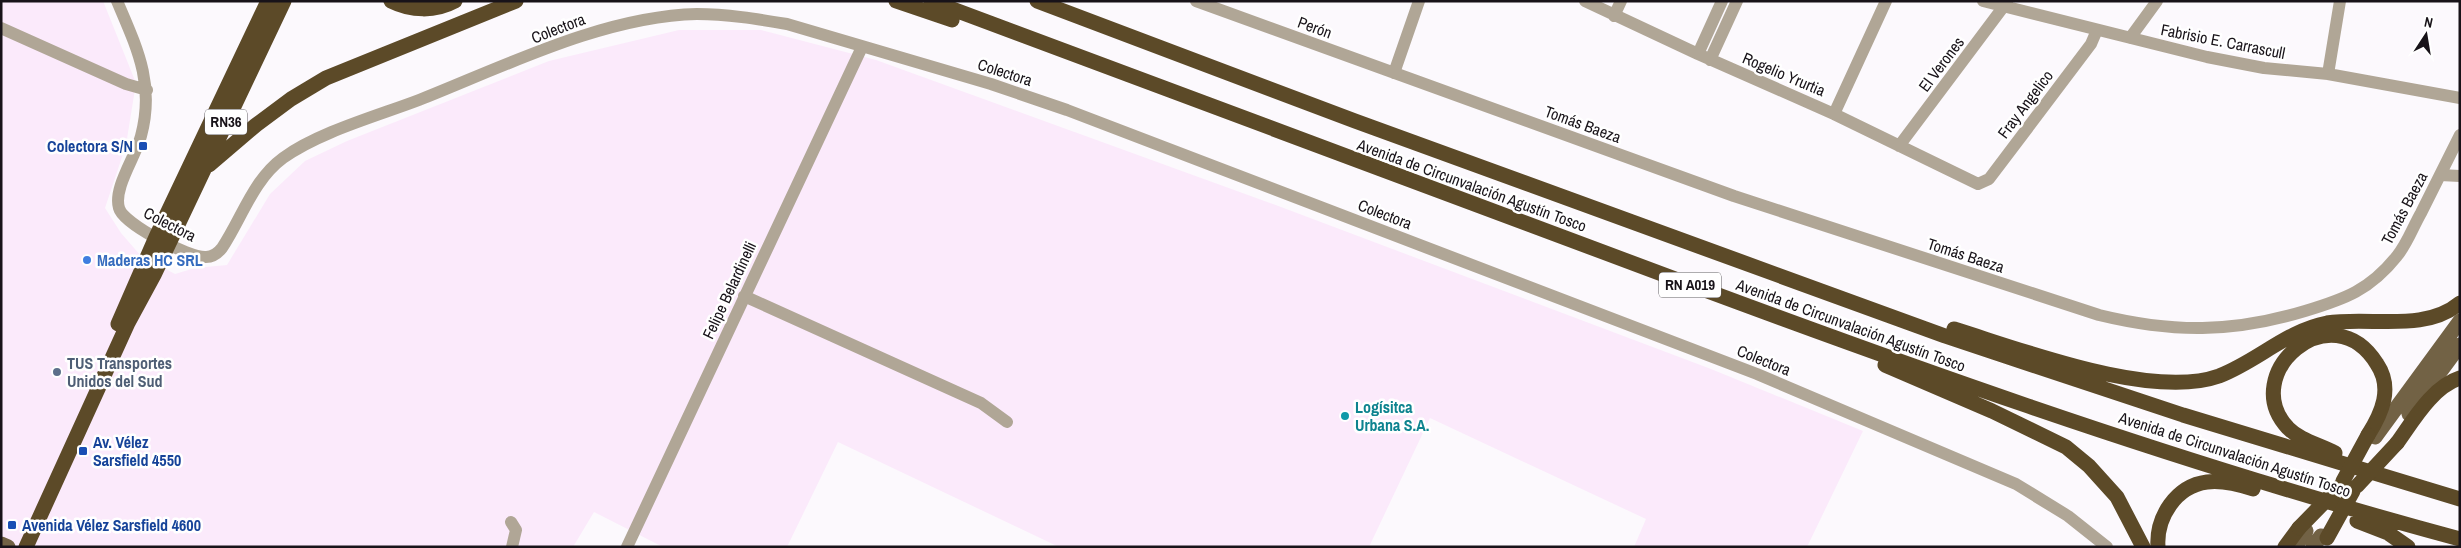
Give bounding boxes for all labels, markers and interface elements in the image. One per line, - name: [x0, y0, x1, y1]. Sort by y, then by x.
- street label: Colectora: [528, 7, 589, 48]
- north arrow: [2401, 10, 2451, 60]
- street label: Perón: [1295, 11, 1335, 43]
- text: N: [2423, 13, 2435, 32]
- street label: Fabrisio E. Carrascull: [2159, 18, 2287, 64]
- street label: El Verones: [1913, 32, 1969, 96]
- street label: Rogelio Yrurtia: [1739, 47, 1829, 102]
- street label: Colectora: [975, 53, 1036, 91]
- street label: Fray Angelico: [1992, 65, 2058, 143]
- street label: Tomás Baeza: [1542, 100, 1625, 148]
- road number: RN36: [205, 110, 247, 134]
- street label: Avenida de Circunvalación Agustín Tosco: [1353, 133, 1590, 237]
- place label: Colectora S/N: [47, 135, 133, 157]
- marker: Colectora S/N: [137, 140, 149, 152]
- street label: Tomás Baeza: [2376, 167, 2433, 248]
- street label: Colectora: [1355, 194, 1416, 235]
- street label: Colectora: [140, 201, 201, 247]
- street label: Tomás Baeza: [1925, 232, 2008, 278]
- street label: Felipe Belardinelli: [697, 238, 761, 342]
- place label: Maderas HC SRL: [97, 249, 203, 271]
- marker: Maderas HC SRL: [81, 254, 93, 266]
- road number: RN A019: [1659, 272, 1721, 298]
- street label: Avenida de Circunvalación Agustín Tosco: [1732, 273, 1969, 377]
- street label: Colectora: [1734, 339, 1795, 381]
- place label: TUS Transportes Unidos del Sud: [67, 352, 172, 392]
- marker: TUS Transportes Unidos del Sud: [51, 366, 63, 378]
- place label: Logísitca Urbana S.A.: [1355, 396, 1429, 436]
- street label: Avenida de Circunvalación Agustín Tosco: [2115, 406, 2354, 502]
- marker: Logísitca Urbana S.A.: [1339, 410, 1351, 422]
- place label: Av. Vélez Sarsfield 4550: [93, 431, 181, 471]
- marker: Av. Vélez Sarsfield 4550: [77, 445, 89, 457]
- place label: Avenida Vélez Sarsfield 4600: [22, 514, 201, 536]
- marker: Avenida Vélez Sarsfield 4600: [6, 519, 18, 531]

